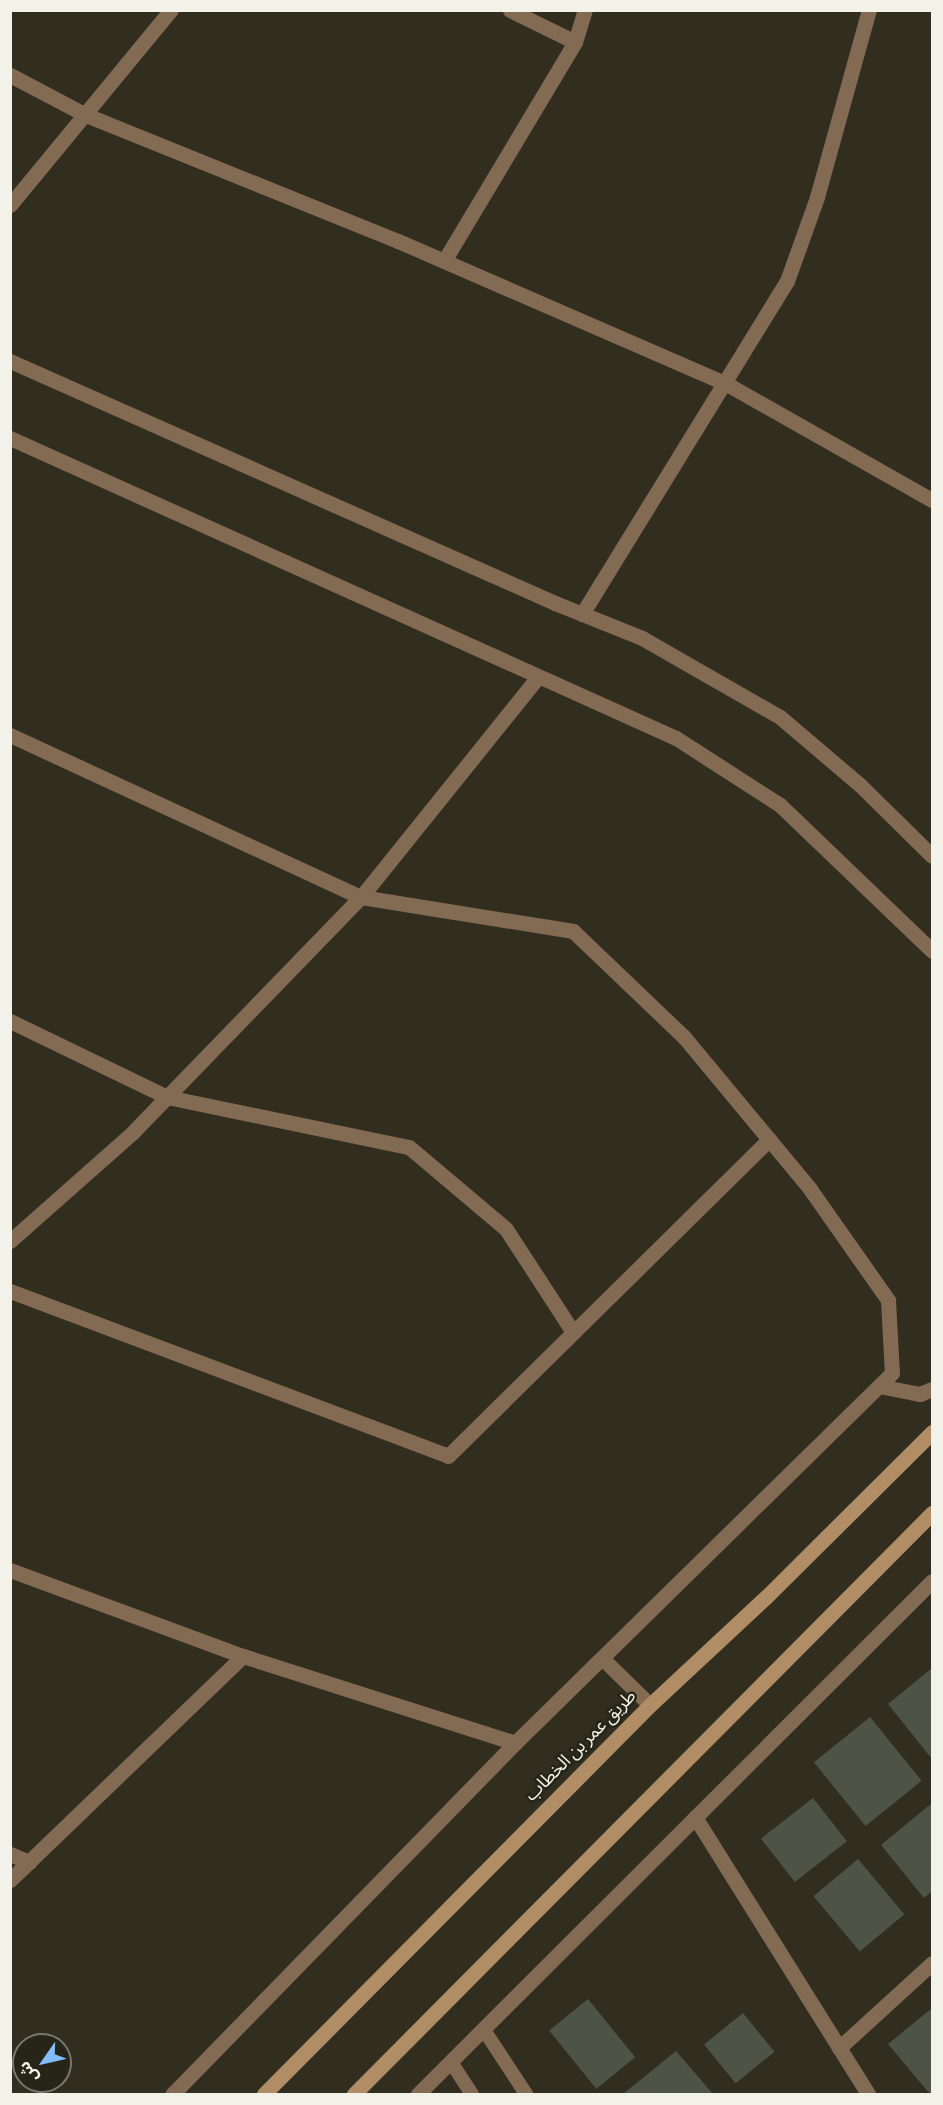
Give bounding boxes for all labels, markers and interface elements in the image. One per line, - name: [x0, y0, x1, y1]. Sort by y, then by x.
- street label: طريق عمر بن الخطاب: [521, 1686, 641, 1806]
- north arrow: [12, 2033, 72, 2093]
- text: ش: [16, 2058, 42, 2086]

